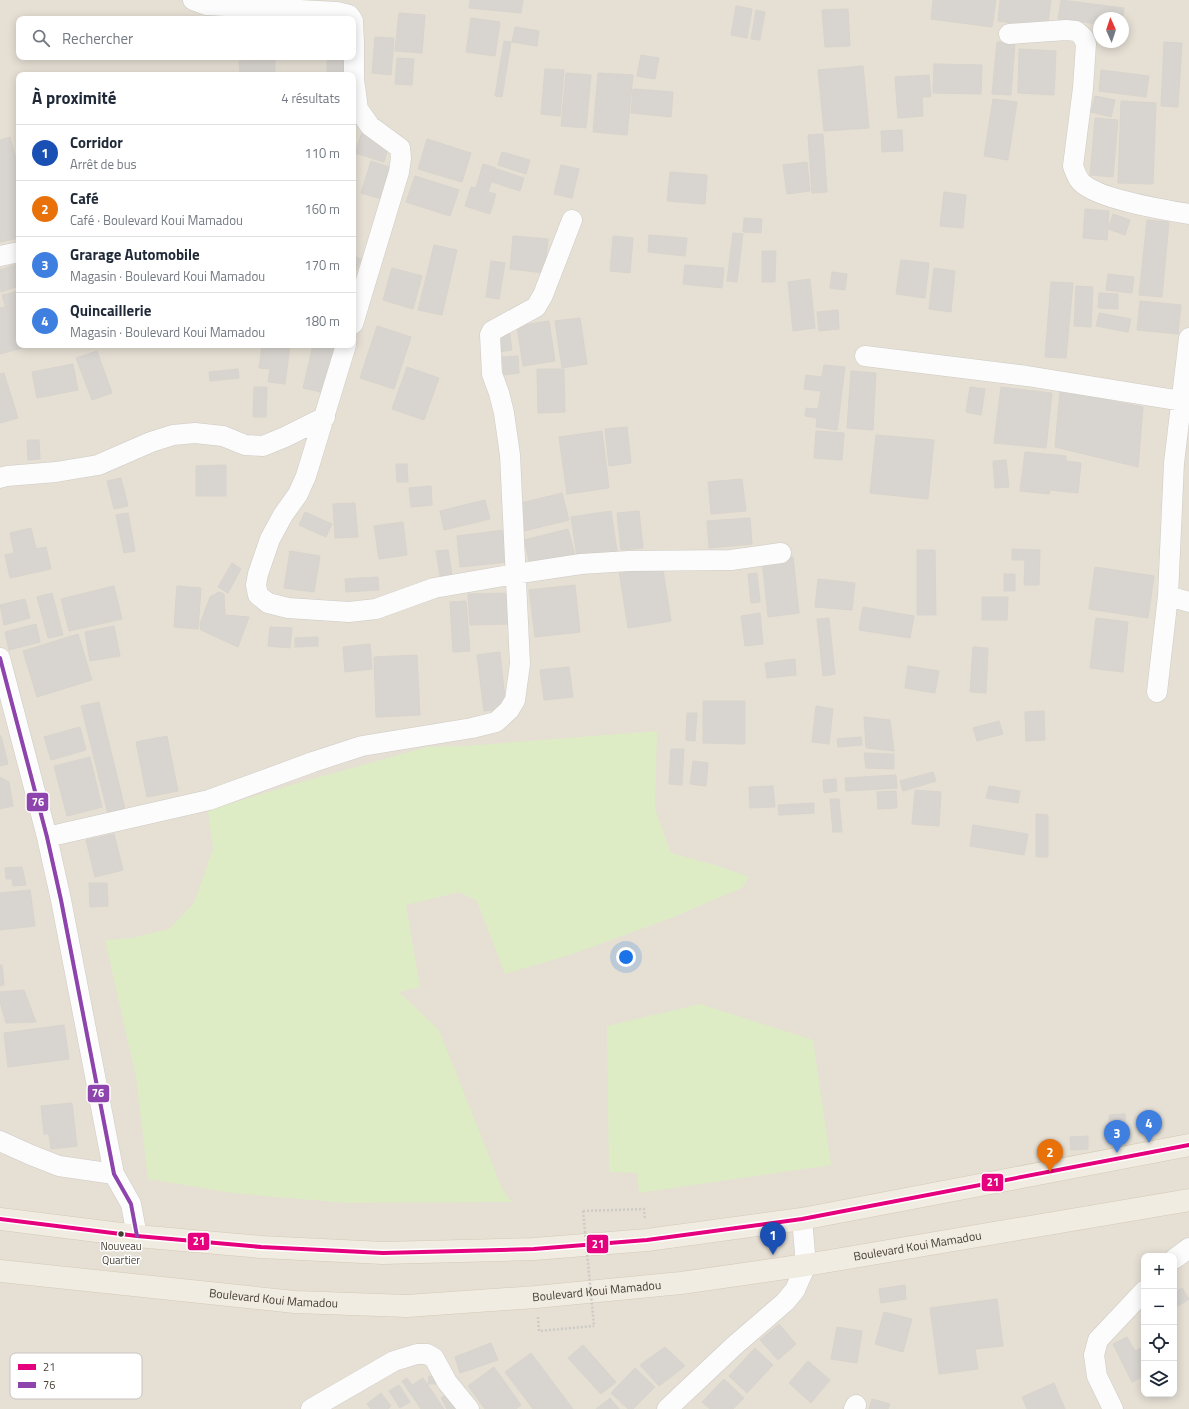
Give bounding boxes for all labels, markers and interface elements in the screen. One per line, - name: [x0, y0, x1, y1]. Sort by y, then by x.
- north arrow: [1093, 12, 1129, 48]
- search box: [16, 16, 356, 60]
- icon: search: [30, 27, 52, 49]
- text: Rechercher: [62, 27, 133, 50]
- text: À proximité: [32, 85, 116, 111]
- text: 4 résultats: [281, 88, 340, 108]
- text: Corridor: [70, 131, 123, 154]
- text: 1: [41, 143, 49, 163]
- text: 110 m: [304, 143, 340, 163]
- text: Arrêt de bus: [70, 154, 137, 174]
- text: Café: [70, 187, 99, 210]
- text: 2: [41, 199, 49, 219]
- text: 160 m: [304, 199, 340, 219]
- text: Café · Boulevard Koui Mamadou: [70, 210, 243, 230]
- text: Grarage Automobile: [70, 243, 200, 266]
- text: 3: [41, 255, 49, 275]
- text: 170 m: [304, 255, 340, 275]
- text: Magasin · Boulevard Koui Mamadou: [70, 266, 265, 286]
- text: Quincaillerie: [70, 299, 151, 322]
- text: 4: [41, 311, 49, 331]
- text: 180 m: [304, 311, 340, 331]
- text: Magasin · Boulevard Koui Mamadou: [70, 322, 265, 342]
- line badge: 76: [26, 792, 49, 812]
- text: 76: [32, 794, 44, 810]
- your location: [616, 947, 636, 967]
- line badge: 76: [87, 1084, 110, 1103]
- text: 76: [92, 1085, 104, 1101]
- pin: 4: [1136, 1110, 1162, 1143]
- pin: 3: [1104, 1120, 1130, 1153]
- pin: 2: [1037, 1139, 1063, 1172]
- line badge: 21: [981, 1173, 1004, 1192]
- text: 21: [987, 1174, 999, 1190]
- pin: 1: [760, 1222, 786, 1255]
- street label: Boulevard Koui Mamadou: [852, 1225, 983, 1266]
- marker: Nouveau Quartier: [116, 1229, 126, 1239]
- line badge: 21: [187, 1232, 210, 1251]
- text: 21: [193, 1233, 205, 1249]
- line badge: 21: [586, 1234, 609, 1254]
- text: 21: [592, 1236, 604, 1252]
- place label: Nouveau Quartier: [100, 1238, 142, 1268]
- map controls: [1141, 1253, 1177, 1397]
- button: +: [1141, 1253, 1177, 1289]
- street label: Boulevard Koui Mamadou: [532, 1275, 662, 1306]
- street label: Boulevard Koui Mamadou: [208, 1283, 338, 1313]
- button: −: [1141, 1289, 1177, 1325]
- button: locate: [1141, 1325, 1177, 1361]
- legend: [10, 1353, 142, 1399]
- text: 21: [43, 1359, 55, 1375]
- button: layers: [1141, 1361, 1177, 1397]
- text: 76: [43, 1377, 55, 1393]

